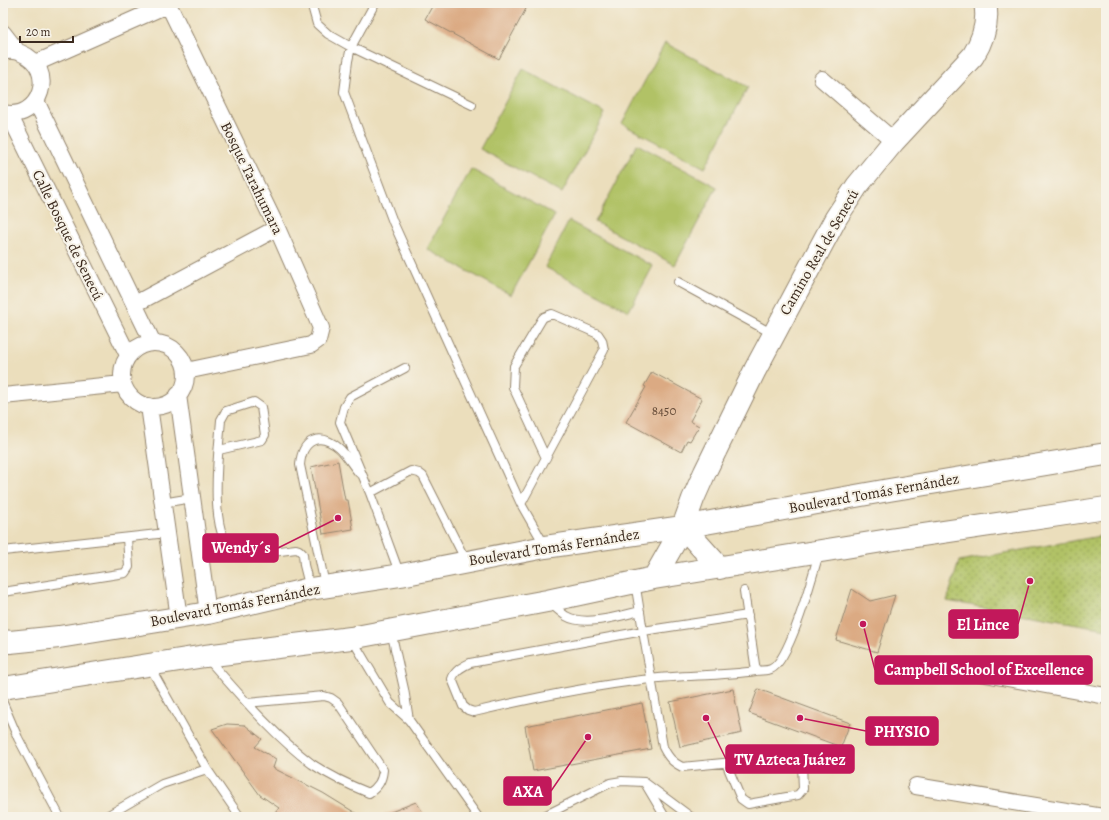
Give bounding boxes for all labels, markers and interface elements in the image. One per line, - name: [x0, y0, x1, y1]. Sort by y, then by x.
- scale bar: [20, 18, 73, 44]
- text: 20 m: [26, 24, 50, 40]
- street label: Bosque Tarahumara: [216, 118, 288, 238]
- street label: Calle Bosque de Senecú: [28, 166, 109, 304]
- street label: Camino Real de Senecú: [775, 185, 864, 319]
- house number: 8450: [652, 402, 676, 419]
- street label: Boulevard Tomás Fernández: [787, 468, 961, 518]
- street label: Boulevard Tomás Fernández: [467, 524, 641, 570]
- callout: Wendy´s: [203, 534, 278, 562]
- text: Wendy´s: [210, 537, 271, 559]
- street label: Boulevard Tomás Fernández: [148, 579, 322, 631]
- callout: El Lince: [949, 610, 1018, 638]
- text: El Lince: [957, 614, 1009, 636]
- callout: Campbell School of Excellence: [875, 656, 1092, 684]
- text: Campbell School of Excellence: [884, 659, 1084, 681]
- callout: PHYSIO: [866, 717, 938, 745]
- text: PHYSIO: [874, 721, 930, 743]
- callout: TV Azteca Juárez: [726, 745, 854, 773]
- text: TV Azteca Juárez: [734, 749, 846, 771]
- callout: AXA: [504, 777, 551, 805]
- text: AXA: [512, 781, 544, 803]

